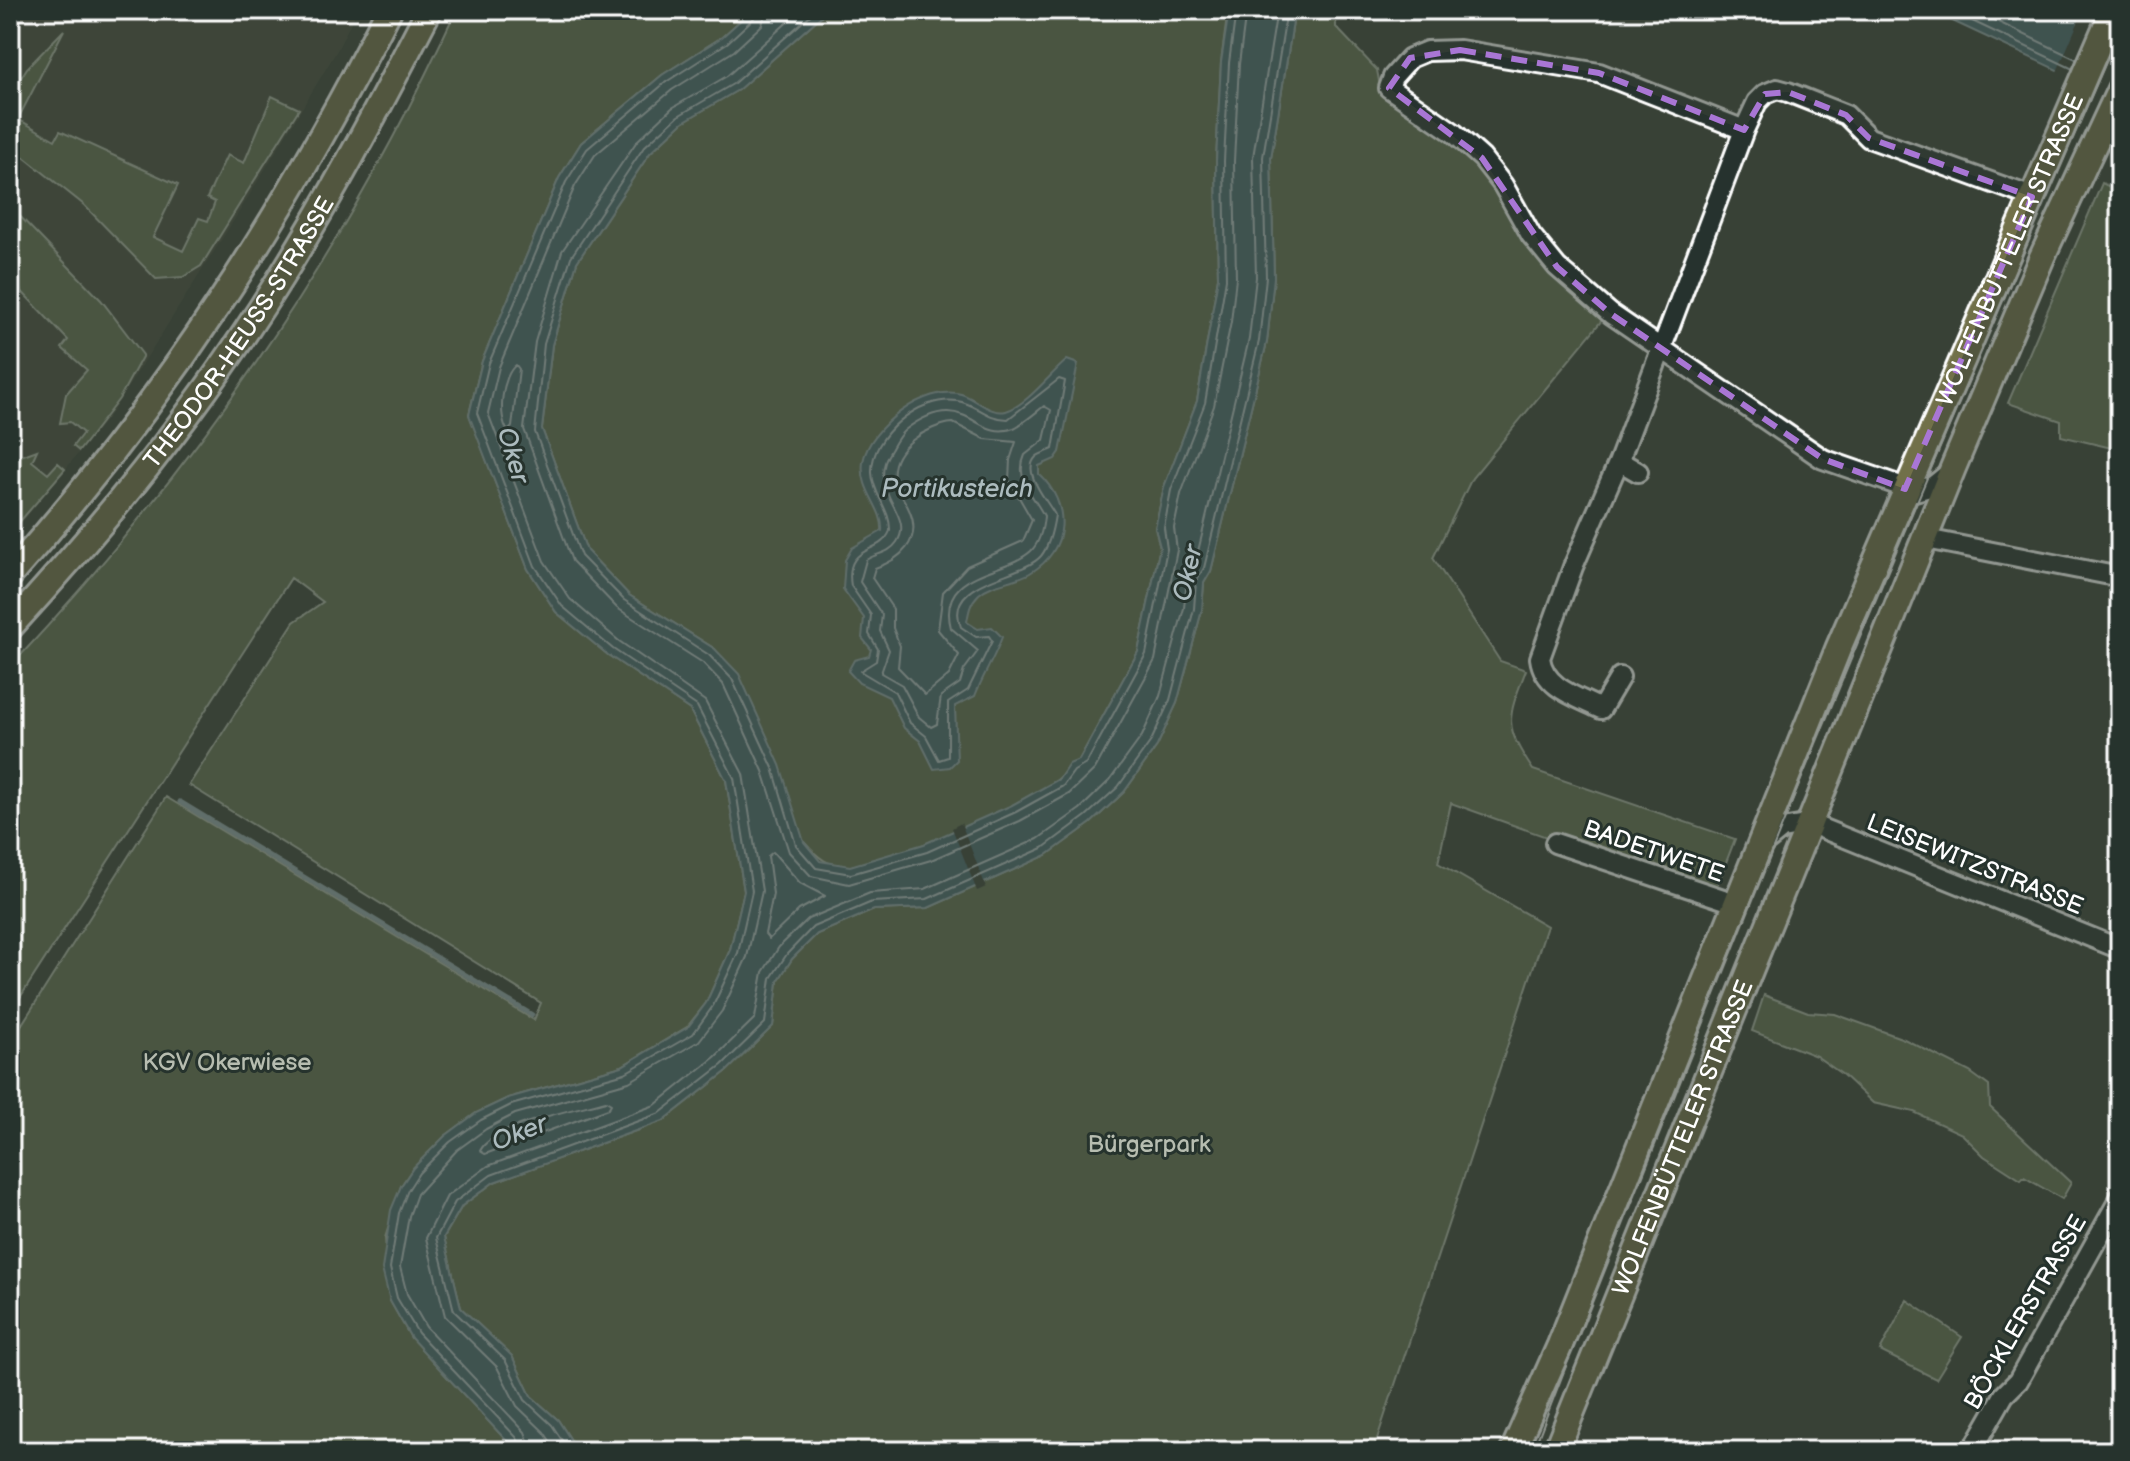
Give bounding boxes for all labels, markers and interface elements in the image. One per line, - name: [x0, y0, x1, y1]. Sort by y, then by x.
- street label: WOLFENBÜTTELER STRASSE: [1930, 89, 2090, 411]
- street label: THEODOR-HEUSS-STRASSE: [138, 192, 341, 474]
- water label: Oker: [490, 424, 536, 489]
- water label: Portikusteich: [881, 474, 1033, 505]
- water label: Oker: [1167, 541, 1210, 605]
- street label: LEISEWITZSTRASSE: [1862, 808, 2087, 921]
- street label: BADETWETE: [1580, 814, 1728, 889]
- street label: WOLFENBÜTTELER STRASSE: [1606, 976, 1760, 1300]
- park label: KGV Okerwiese: [142, 1048, 312, 1077]
- water label: Oker: [487, 1108, 553, 1158]
- park label: Bürgerpark: [1088, 1130, 1211, 1159]
- street label: BÖCKLERSTRASSE: [1958, 1210, 2093, 1415]

